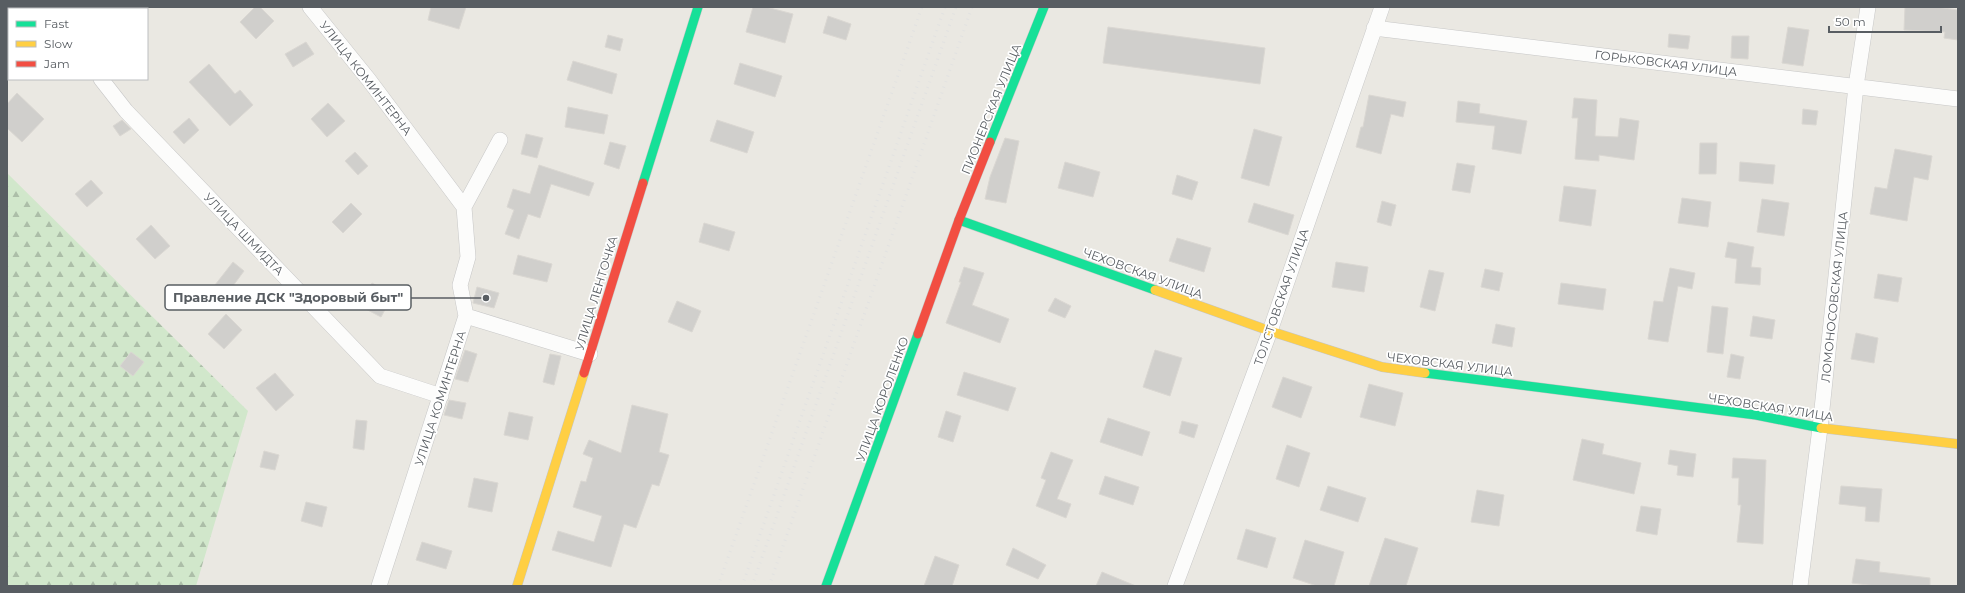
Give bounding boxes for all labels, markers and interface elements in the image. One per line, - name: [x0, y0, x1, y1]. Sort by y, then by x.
- legend: [8, 8, 148, 80]
- scale bar: [1829, 8, 1941, 34]
- text: 50 m: [1835, 14, 1866, 29]
- text: Fast: [44, 16, 69, 31]
- street label: УЛИЦА КОМИНТЕРНА: [317, 18, 415, 138]
- text: Slow: [44, 36, 73, 51]
- street label: ПИОНЕРСКАЯ УЛИЦА: [958, 41, 1024, 176]
- street label: ГОРЬКОВСКАЯ УЛИЦА: [1594, 47, 1738, 79]
- text: Jam: [43, 56, 70, 71]
- street label: УЛИЦА ШМИДТА: [201, 190, 287, 278]
- street label: ЛОМОНОСОВСКАЯ УЛИЦА: [1818, 211, 1850, 383]
- street label: ТОЛСТОВСКАЯ УЛИЦА: [1250, 226, 1312, 368]
- street label: УЛИЦА ЛЕНТОЧКА: [571, 234, 621, 352]
- street label: ЧЕХОВСКАЯ УЛИЦА: [1081, 244, 1205, 302]
- callout: Правление ДСК "Здоровый быт": [165, 285, 411, 310]
- text: Правление ДСК "Здоровый быт": [173, 289, 403, 305]
- street label: УЛИЦА КОМИНТЕРНА: [411, 329, 469, 467]
- street label: УЛИЦА КОРОЛЕНКО: [852, 335, 912, 463]
- street label: ЧЕХОВСКАЯ УЛИЦА: [1386, 349, 1514, 379]
- street label: ЧЕХОВСКАЯ УЛИЦА: [1707, 390, 1835, 424]

